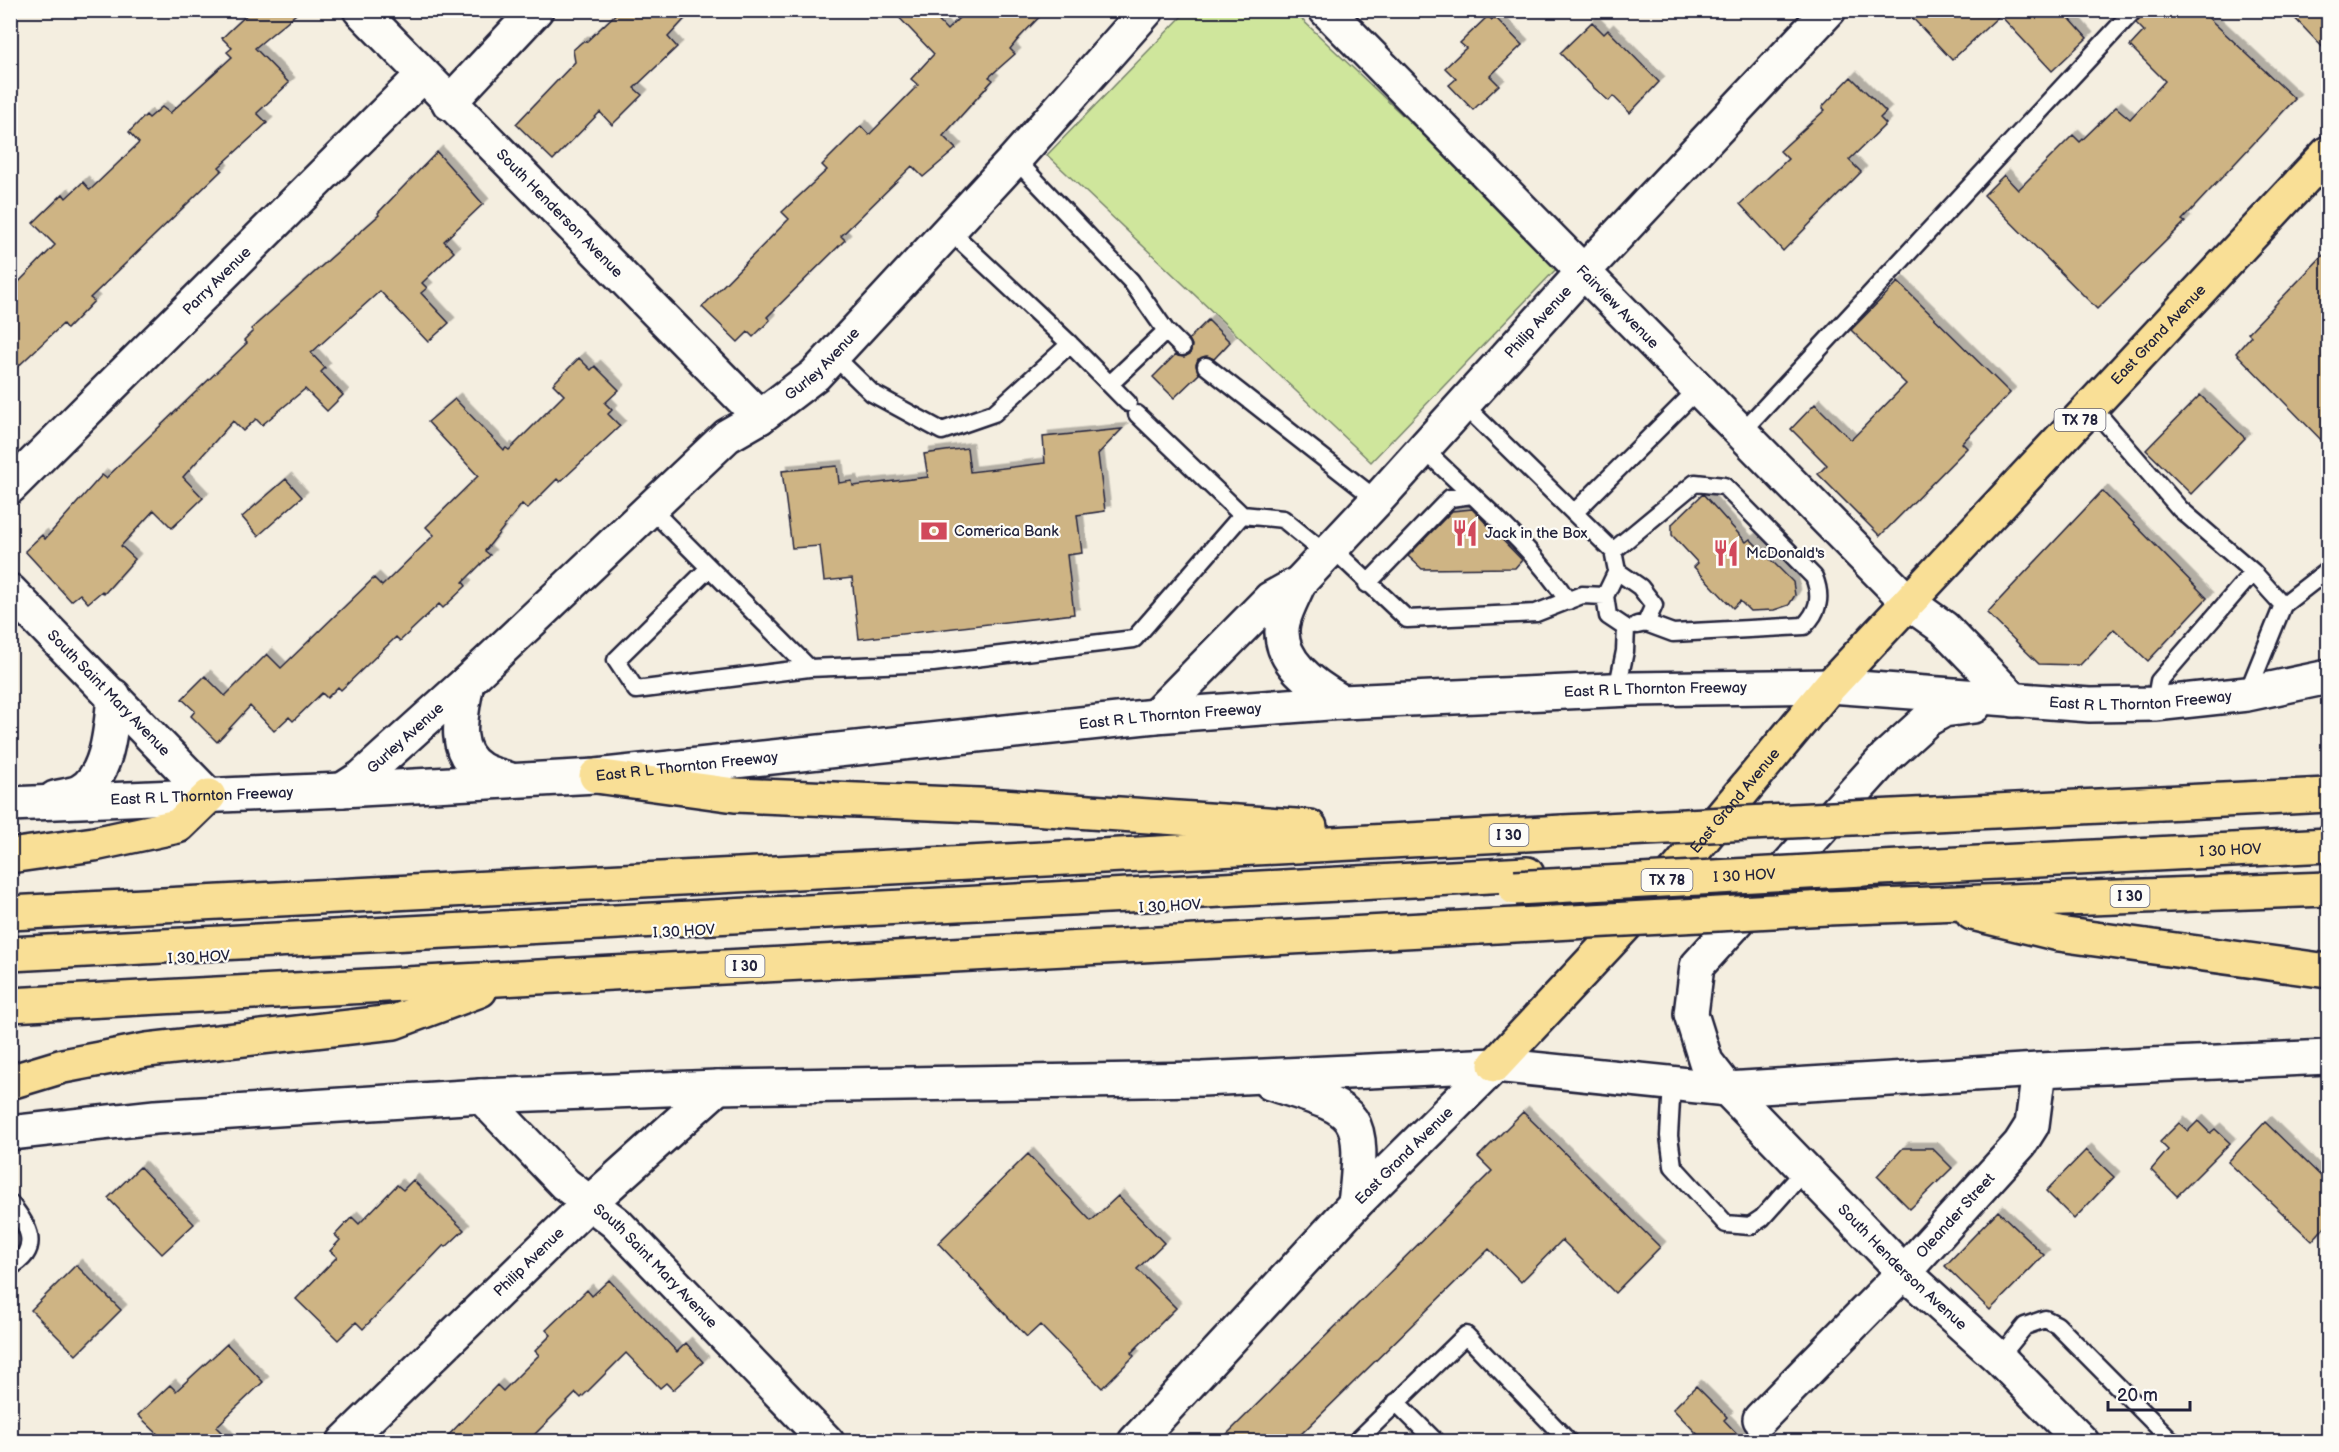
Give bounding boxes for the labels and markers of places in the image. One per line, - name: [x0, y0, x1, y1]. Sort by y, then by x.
- bank icon: Comerica Bank: [919, 516, 949, 546]
- restaurant icon: Jack in the Box: [1450, 518, 1480, 548]
- place label: Comerica Bank: [954, 522, 1059, 541]
- place label: Jack in the Box: [1485, 524, 1588, 543]
- restaurant icon: McDonald's: [1711, 538, 1741, 568]
- place label: McDonald's: [1746, 544, 1825, 563]

